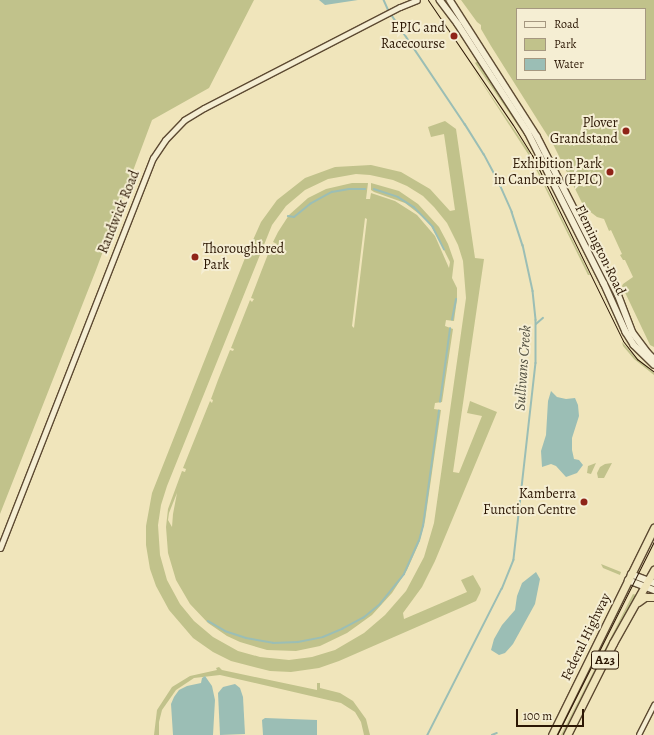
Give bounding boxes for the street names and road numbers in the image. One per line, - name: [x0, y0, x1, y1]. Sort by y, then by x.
- street label: Randwick Road: [95, 168, 143, 256]
- street label: Flemington Road: [571, 202, 629, 298]
- street label: Federal Highway: [558, 591, 614, 683]
- road number: A23: [591, 649, 619, 671]

